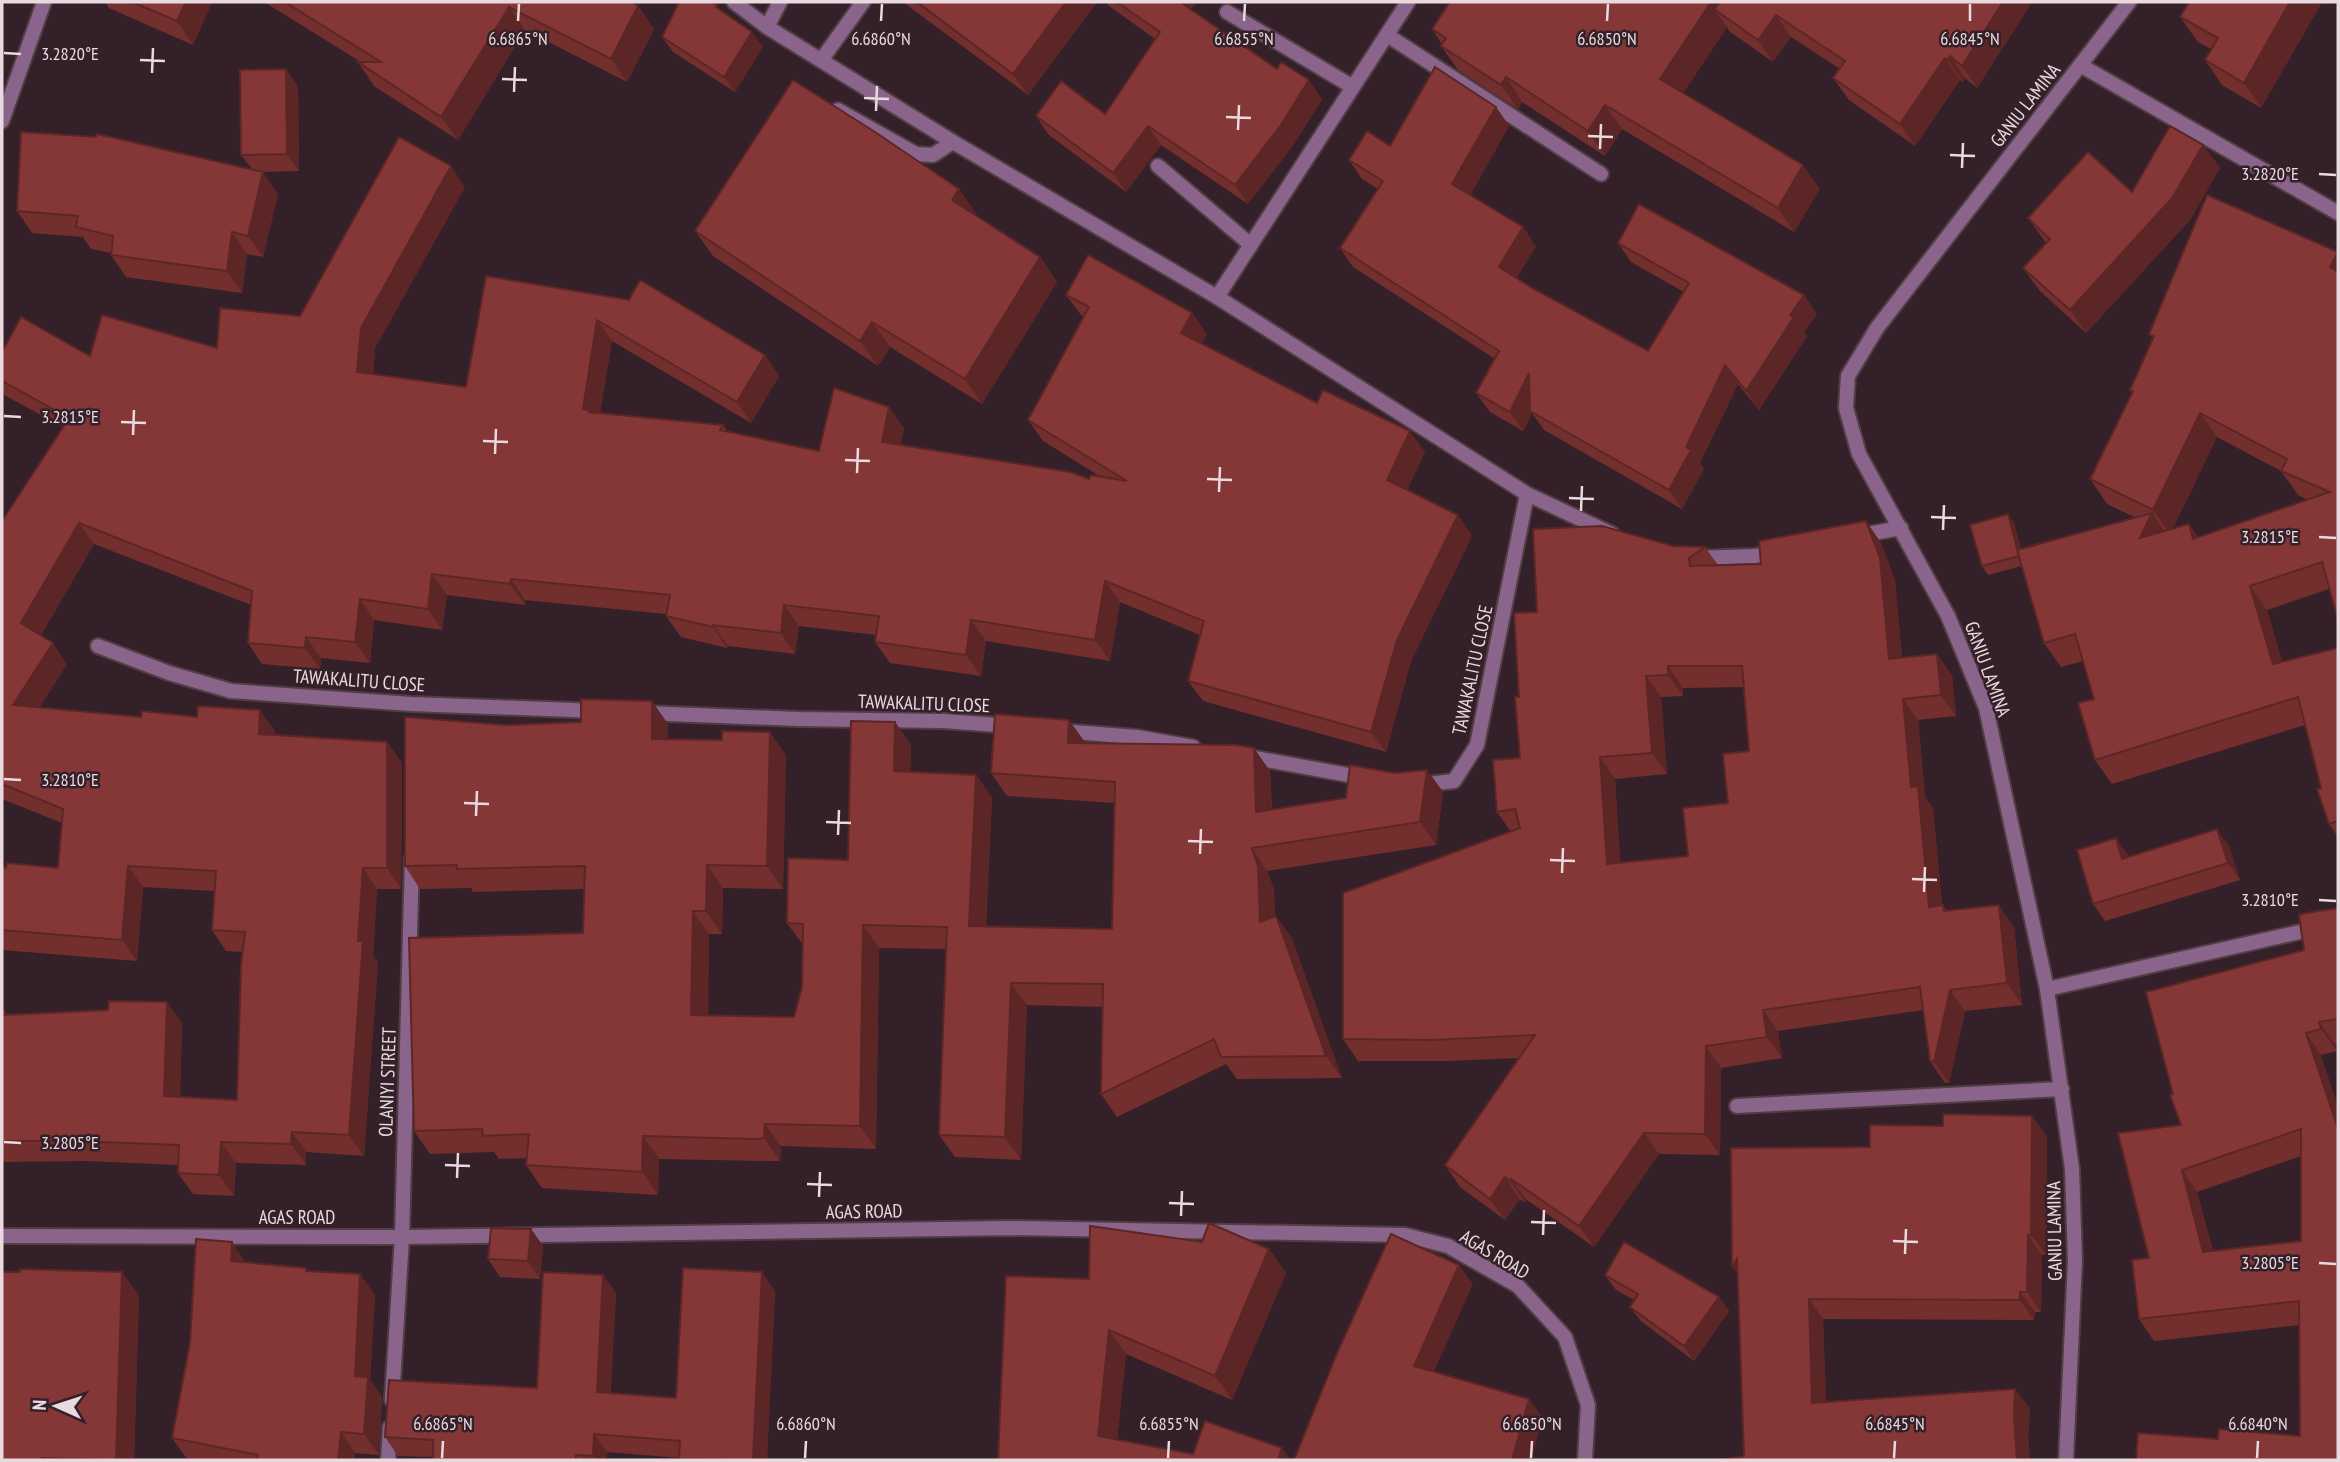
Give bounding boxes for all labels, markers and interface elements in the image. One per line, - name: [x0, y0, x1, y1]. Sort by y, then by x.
- text: 6.6865°N: [488, 27, 548, 50]
- text: 6.6860°N: [851, 27, 911, 50]
- text: 6.6855°N: [1214, 27, 1274, 50]
- text: 6.6850°N: [1577, 27, 1637, 50]
- text: 6.6845°N: [1940, 27, 2000, 50]
- text: 3.2820°E: [41, 42, 99, 65]
- street label: GANIU LAMINA: [1985, 58, 2065, 152]
- text: 3.2820°E: [2241, 162, 2299, 185]
- text: 3.2815°E: [41, 405, 99, 428]
- text: 3.2815°E: [2241, 525, 2299, 548]
- street label: TAWAKALITU CLOSE: [1447, 603, 1497, 737]
- street label: GANIU LAMINA: [1960, 618, 2016, 720]
- street label: TAWAKALITU CLOSE: [292, 663, 426, 697]
- street label: TAWAKALITU CLOSE: [858, 689, 990, 717]
- text: 3.2810°E: [41, 768, 99, 791]
- text: 3.2810°E: [2241, 888, 2299, 911]
- street label: OLANIYI STREET: [373, 1026, 401, 1137]
- text: 3.2805°E: [41, 1131, 99, 1154]
- street label: GANIU LAMINA: [2041, 1181, 2067, 1281]
- street label: AGAS ROAD: [825, 1198, 903, 1224]
- street label: AGAS ROAD: [259, 1205, 335, 1229]
- street label: AGAS ROAD: [1456, 1224, 1534, 1284]
- text: 3.2805°E: [2241, 1251, 2299, 1274]
- north arrow: [21, 1371, 91, 1441]
- text: N: [27, 1399, 51, 1411]
- text: 6.6865°N: [413, 1412, 473, 1435]
- text: 6.6860°N: [776, 1412, 836, 1435]
- text: 6.6855°N: [1139, 1412, 1199, 1435]
- text: 6.6850°N: [1502, 1412, 1562, 1435]
- text: 6.6845°N: [1865, 1412, 1925, 1435]
- text: 6.6840°N: [2228, 1412, 2288, 1435]

